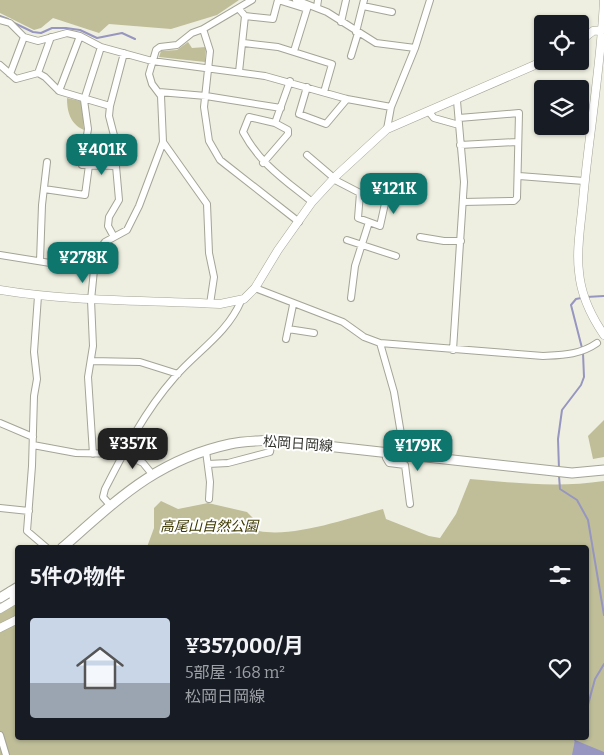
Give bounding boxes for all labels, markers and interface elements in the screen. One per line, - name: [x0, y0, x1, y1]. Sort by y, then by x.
- map controls: [534, 15, 589, 135]
- button: locate: [534, 15, 589, 70]
- button: layers: [534, 80, 589, 135]
- pin: ¥401K: [67, 134, 137, 176]
- text: ¥401K: [77, 140, 127, 159]
- pin: ¥121K: [359, 172, 429, 215]
- text: ¥121K: [371, 179, 417, 198]
- pin: ¥278K: [48, 242, 118, 284]
- text: ¥278K: [58, 248, 108, 267]
- pin: ¥357K: [98, 428, 168, 470]
- pin: ¥179K: [383, 430, 453, 472]
- street label: 松岡日岡線: [262, 433, 334, 455]
- text: ¥357K: [109, 434, 157, 453]
- text: ¥179K: [394, 436, 442, 455]
- park label: 高尾山自然公園: [160, 518, 260, 535]
- icon: filters: [546, 561, 574, 589]
- text: 5件の物件: [30, 564, 126, 590]
- text: ¥357,000/月: [185, 633, 304, 659]
- icon: home: [70, 638, 130, 698]
- icon: heart: [546, 654, 574, 682]
- text: 5部屋 · 168 m²: [185, 663, 285, 682]
- text: 松岡日岡線: [185, 687, 265, 706]

